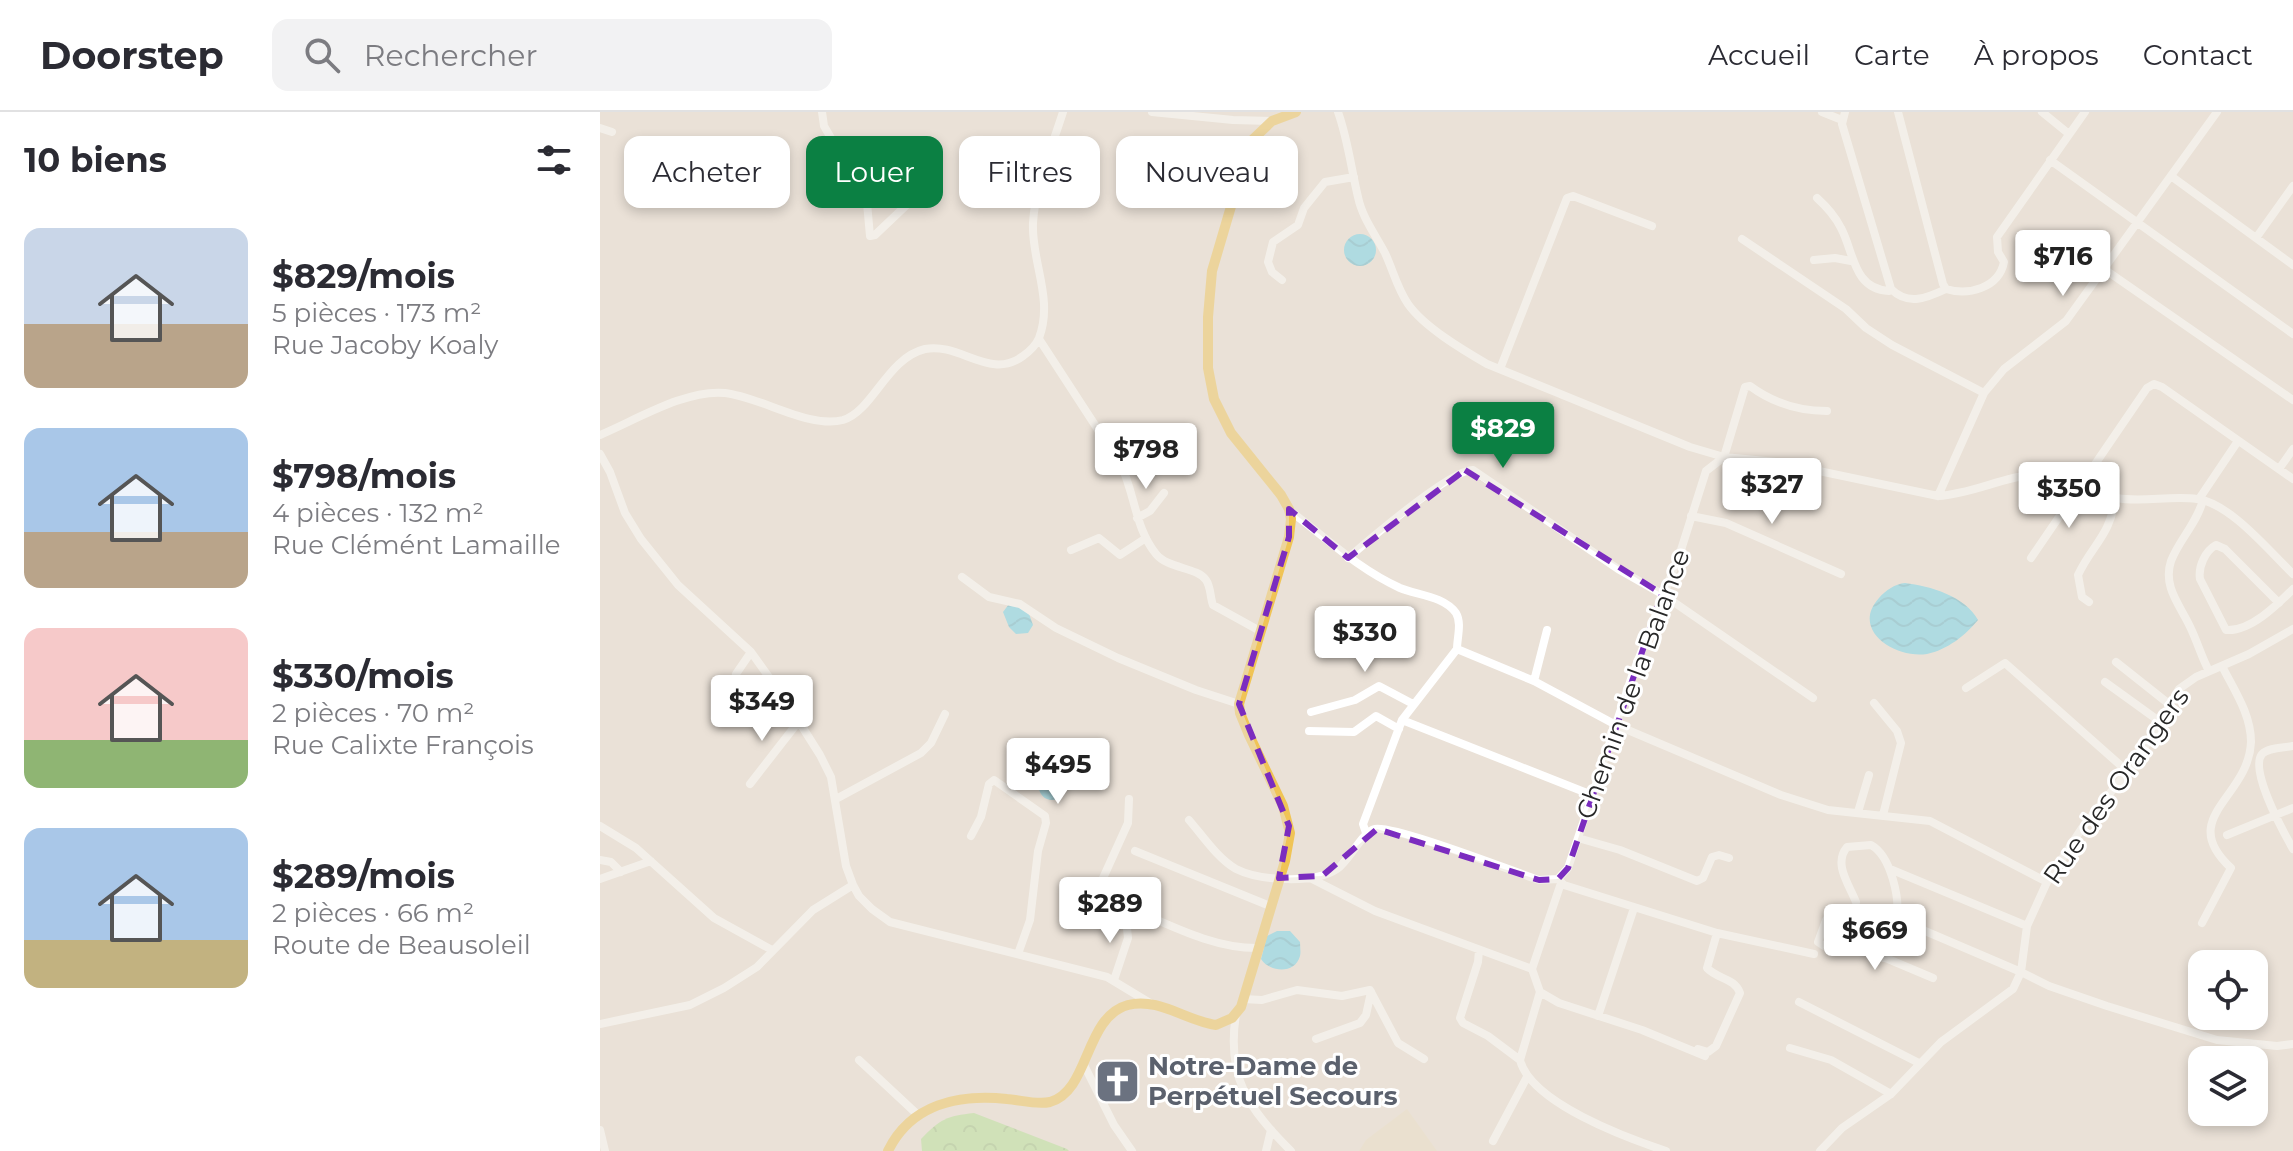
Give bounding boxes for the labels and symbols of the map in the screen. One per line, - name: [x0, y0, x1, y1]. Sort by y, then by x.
- pin: $716: [2016, 230, 2110, 298]
- pin: $829: [1456, 402, 1550, 470]
- pin: $798: [1099, 423, 1193, 491]
- pin: $327: [1725, 458, 1819, 526]
- pin: $350: [2022, 462, 2116, 530]
- street label: Chemin de la Balance: [1569, 545, 1697, 823]
- pin: $330: [1318, 606, 1412, 674]
- pin: $349: [715, 675, 809, 743]
- street label: Rue des Orangers: [2036, 682, 2196, 890]
- pin: $495: [1011, 738, 1105, 806]
- pin: $289: [1063, 877, 1157, 945]
- pin: $669: [1828, 904, 1922, 972]
- place label: Notre-Dame de Perpétuel Secours: [1148, 1050, 1398, 1112]
- church icon: Notre-Dame de Perpétuel Secours: [1093, 1057, 1141, 1105]

